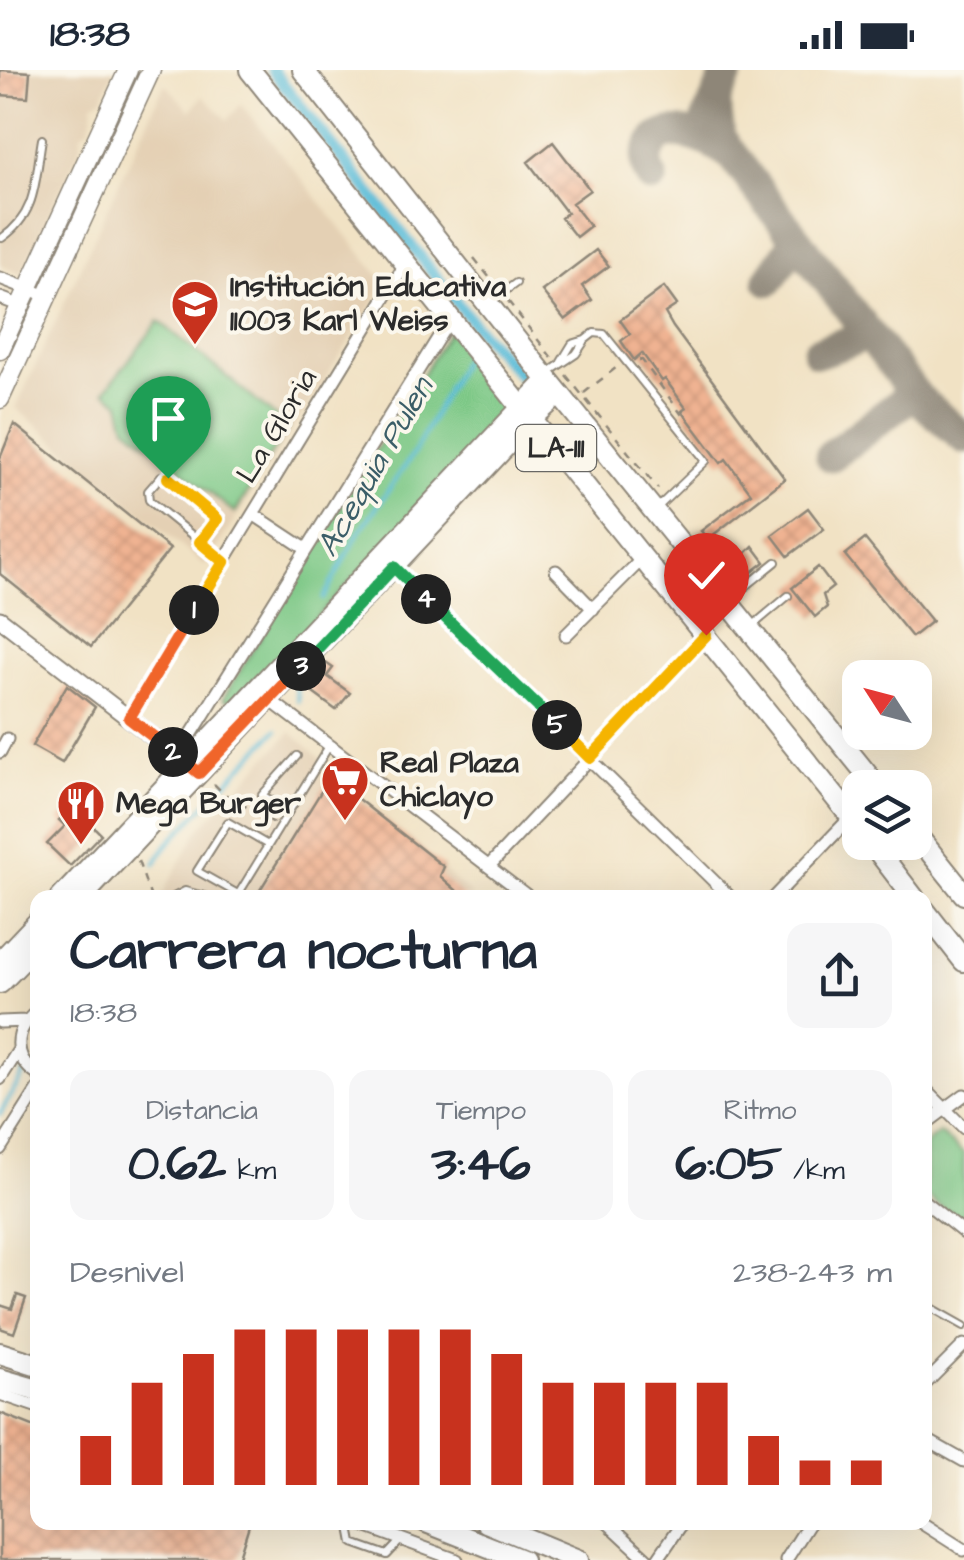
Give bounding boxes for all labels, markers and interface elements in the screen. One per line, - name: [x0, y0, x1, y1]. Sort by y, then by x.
- text: 18:38: [50, 9, 130, 61]
- place label: Institución Educativa 11003 Karl Weiss: [230, 266, 507, 342]
- school or university icon: Institución Educativa 11003 Karl Weiss: [169, 278, 221, 346]
- street label: La Gloria: [226, 361, 328, 491]
- water label: Acequia Pulen: [306, 367, 446, 565]
- pin: [126, 376, 211, 479]
- icon: arrive: [141, 391, 196, 446]
- road number: LA-111: [516, 425, 596, 471]
- pin: [664, 533, 749, 636]
- icon: check: [679, 548, 734, 603]
- pin: 4: [401, 574, 451, 624]
- text: 4: [416, 579, 436, 618]
- pin: 1: [169, 585, 219, 635]
- text: 1: [192, 590, 196, 629]
- pin: 3: [276, 641, 326, 691]
- text: 3: [294, 646, 308, 685]
- north arrow: [842, 660, 932, 750]
- map controls: [842, 660, 932, 860]
- pin: 5: [532, 700, 582, 750]
- text: 5: [547, 705, 567, 744]
- pin: 2: [148, 727, 198, 777]
- text: 2: [165, 732, 181, 771]
- place label: Real Plaza Chiclayo: [380, 742, 520, 820]
- supermarket icon: Real Plaza Chiclayo: [319, 754, 371, 822]
- button: layers: [842, 770, 932, 860]
- restaurant icon: Mega Burger: [55, 778, 107, 846]
- place label: Mega Burger: [116, 783, 302, 827]
- text: Carrera nocturna: [70, 914, 537, 990]
- button: share: [787, 923, 892, 1028]
- text: 18:38: [70, 990, 137, 1035]
- text: Distancia: [146, 1091, 258, 1130]
- text: Tiempo: [436, 1091, 526, 1130]
- text: Ritmo: [723, 1091, 797, 1130]
- text: 0.62: [128, 1130, 226, 1199]
- text: 3:46: [431, 1130, 531, 1199]
- text: 6:05: [675, 1130, 782, 1199]
- text: km: [226, 1151, 276, 1190]
- text: /km: [782, 1151, 845, 1190]
- text: Desnivel: [70, 1250, 184, 1295]
- text: 238–243 m: [733, 1250, 892, 1295]

